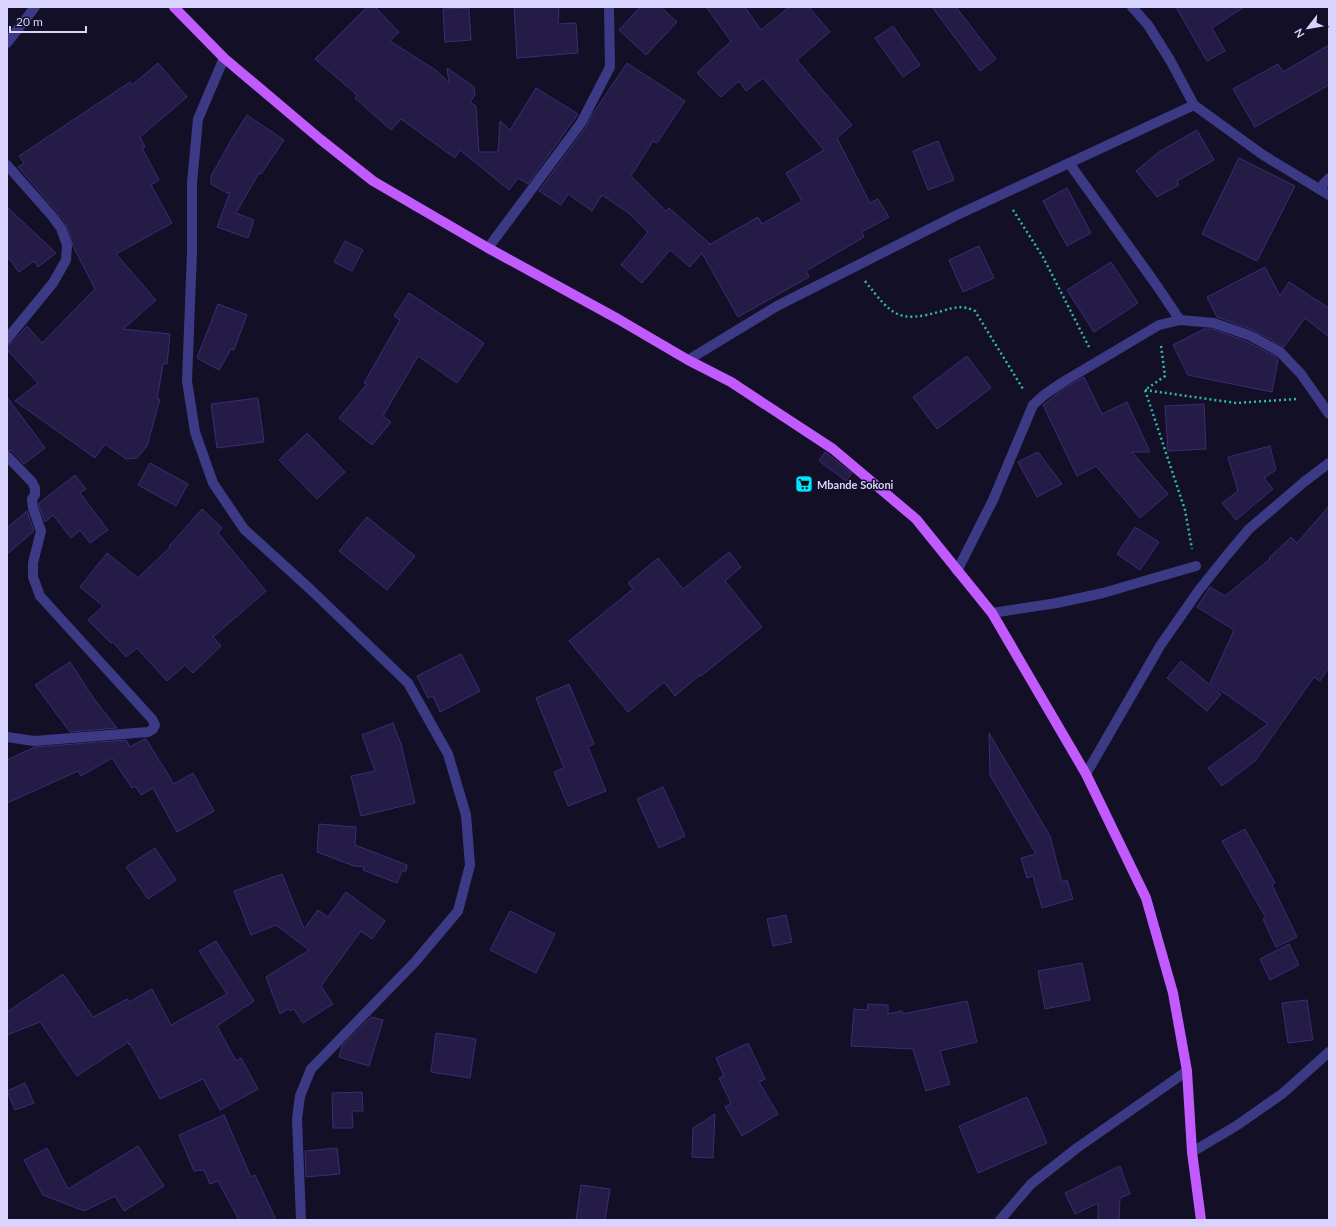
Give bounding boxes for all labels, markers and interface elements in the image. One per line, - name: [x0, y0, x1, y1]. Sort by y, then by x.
- scale bar: [10, 8, 86, 34]
- north arrow: [1288, 8, 1328, 48]
- text: 20 m: [16, 14, 43, 29]
- text: N: [1291, 26, 1307, 40]
- supermarket icon: Mbande Sokoni: [794, 474, 814, 494]
- place label: Mbande Sokoni: [817, 478, 894, 491]

